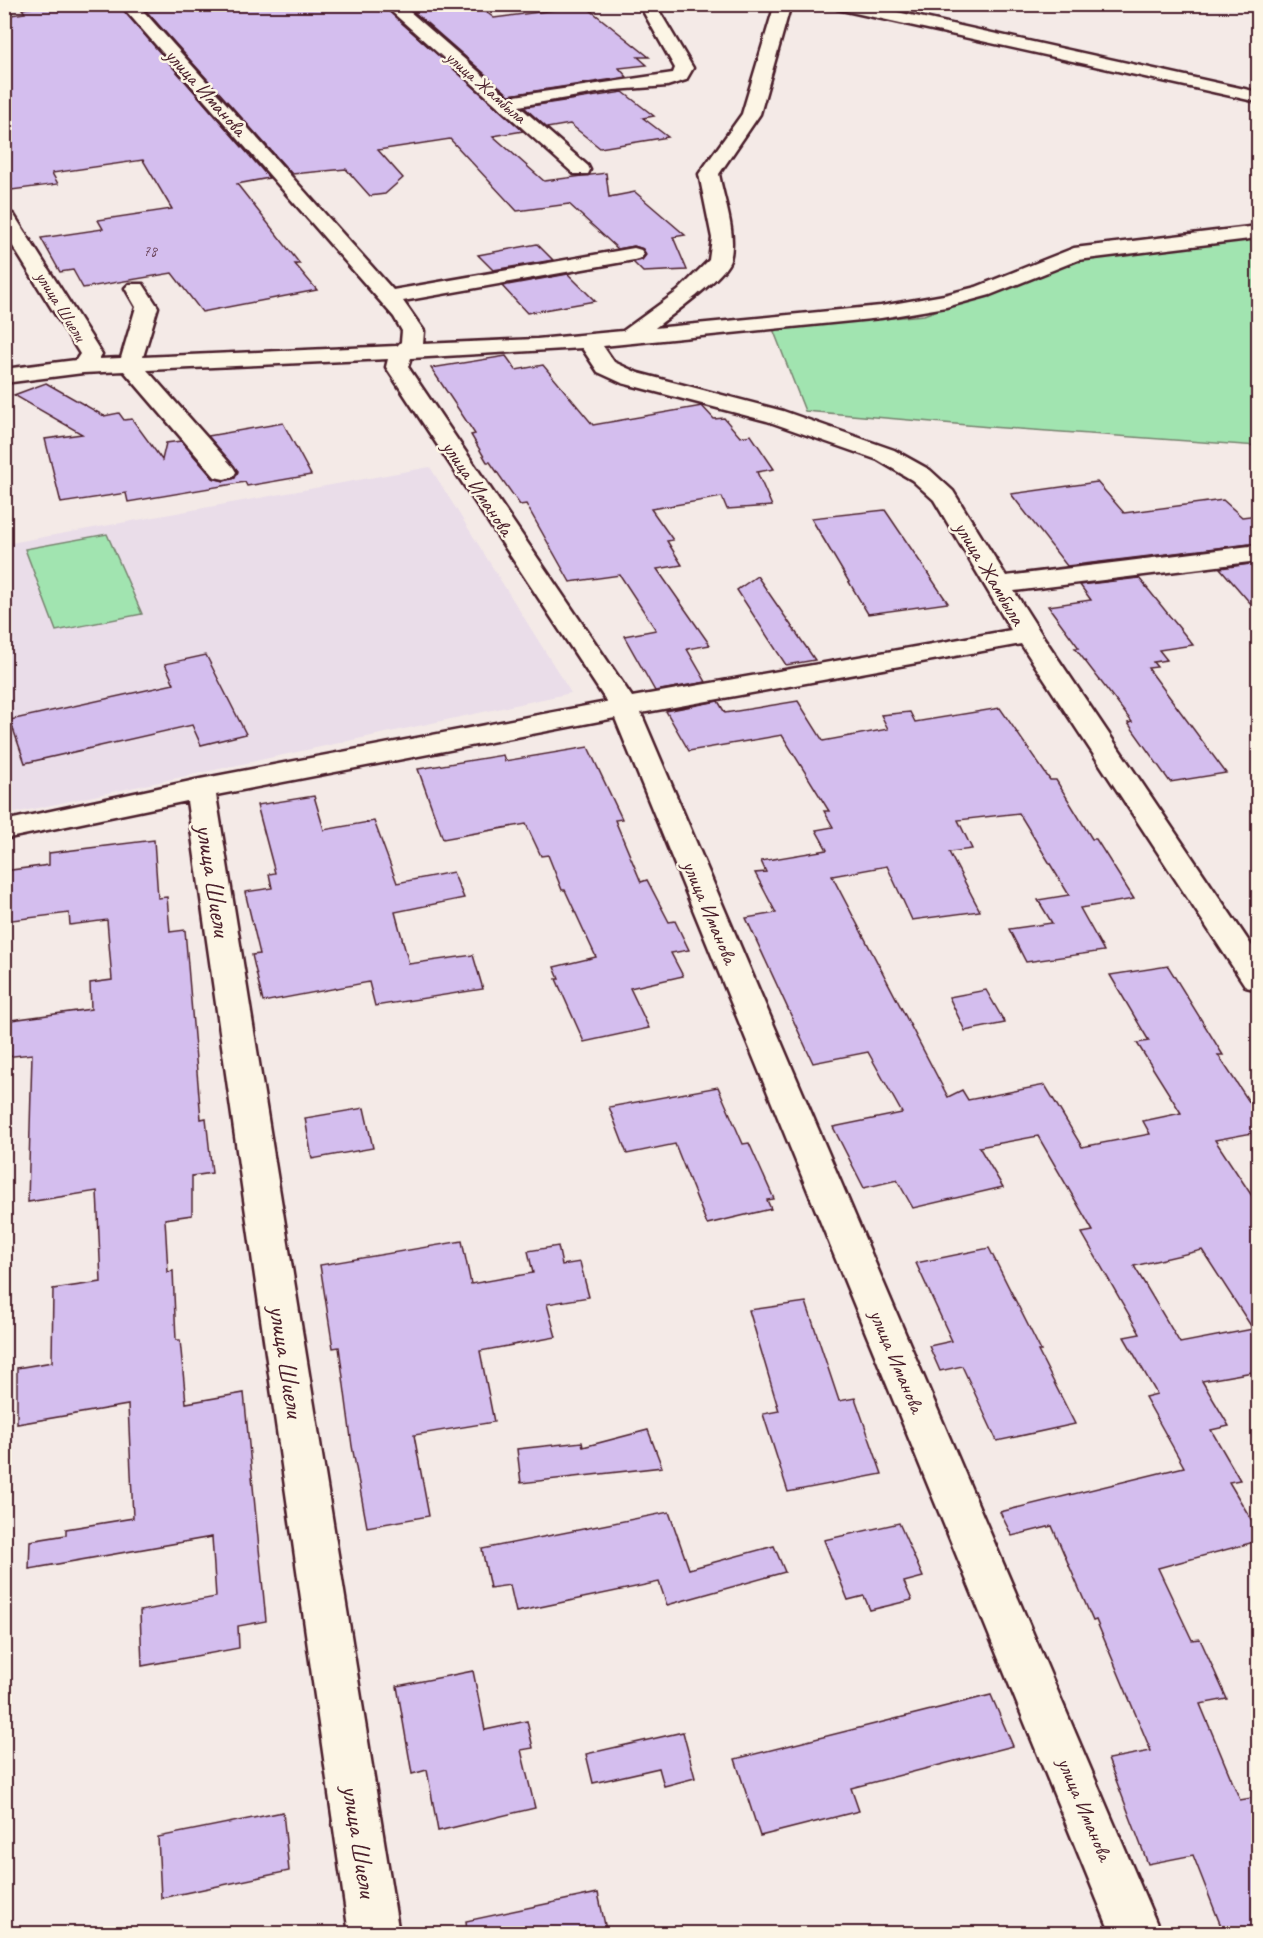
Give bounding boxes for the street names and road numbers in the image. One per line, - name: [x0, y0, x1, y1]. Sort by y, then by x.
- street label: улица Иманова: [158, 41, 254, 143]
- street label: улица Жамбыла: [440, 45, 532, 129]
- street label: улица Шиели: [30, 266, 92, 346]
- street label: улица Иманова: [435, 434, 521, 543]
- street label: улица Жамбыла: [948, 515, 1032, 631]
- street label: улица Шиели: [188, 820, 239, 941]
- street label: улица Иманова: [676, 855, 744, 970]
- street label: улица Шиели: [261, 1301, 312, 1422]
- street label: улица Иманова: [863, 1304, 931, 1419]
- street label: улица Иманова: [1051, 1752, 1119, 1867]
- street label: улица Шиели: [334, 1781, 385, 1902]

